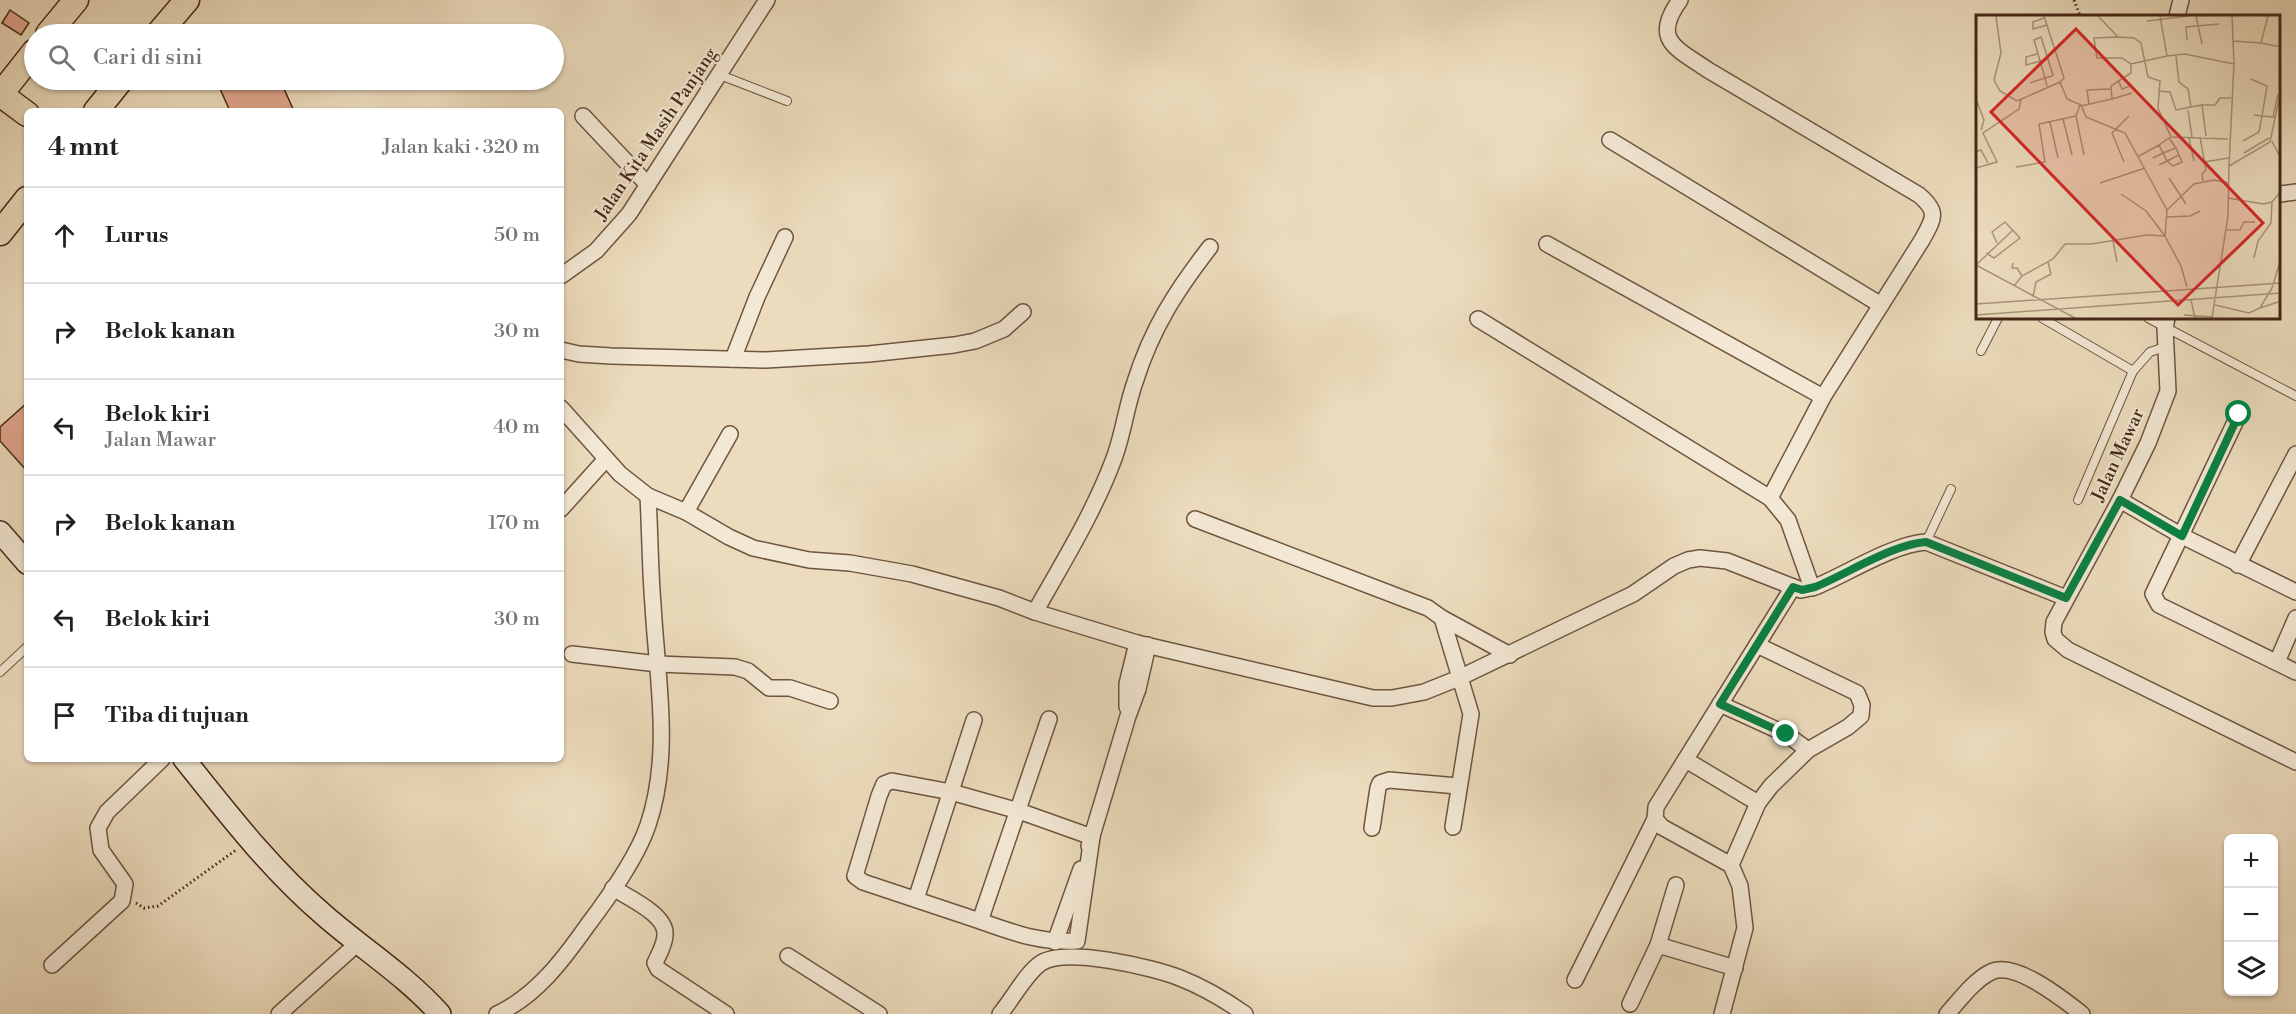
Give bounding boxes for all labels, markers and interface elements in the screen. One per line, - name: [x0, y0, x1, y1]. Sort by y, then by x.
- inset map: [1976, 15, 2281, 320]
- search box: [24, 24, 564, 90]
- icon: search: [45, 41, 78, 74]
- street label: Jalan Kita Masih Panjang: [589, 43, 723, 226]
- text: Cari di sini: [93, 44, 203, 71]
- text: 4 mnt: [48, 131, 118, 163]
- text: Jalan kaki · 320 m: [382, 135, 540, 160]
- icon: ahead: [48, 219, 81, 252]
- text: Lurus: [105, 222, 168, 249]
- text: 50 m: [494, 223, 540, 248]
- icon: right: [48, 315, 81, 348]
- text: Belok kanan: [105, 318, 235, 345]
- text: 30 m: [494, 319, 540, 344]
- route start: [2225, 400, 2251, 426]
- text: Belok kiri: [105, 401, 210, 428]
- street label: Jalan Mawar: [2086, 405, 2150, 506]
- icon: left: [48, 411, 81, 444]
- text: 40 m: [493, 415, 540, 440]
- text: Jalan Mawar: [105, 428, 216, 453]
- icon: right: [48, 507, 81, 540]
- text: Belok kanan: [105, 510, 235, 537]
- text: 170 m: [488, 511, 540, 536]
- icon: left: [48, 603, 81, 636]
- text: Belok kiri: [105, 606, 210, 633]
- text: 30 m: [494, 607, 540, 632]
- icon: arrive: [48, 699, 81, 732]
- text: Tiba di tujuan: [105, 702, 249, 729]
- route end: [1772, 720, 1798, 746]
- map controls: [2224, 834, 2278, 996]
- button: +: [2224, 834, 2278, 888]
- button: −: [2224, 888, 2278, 942]
- button: layers: [2224, 942, 2278, 996]

